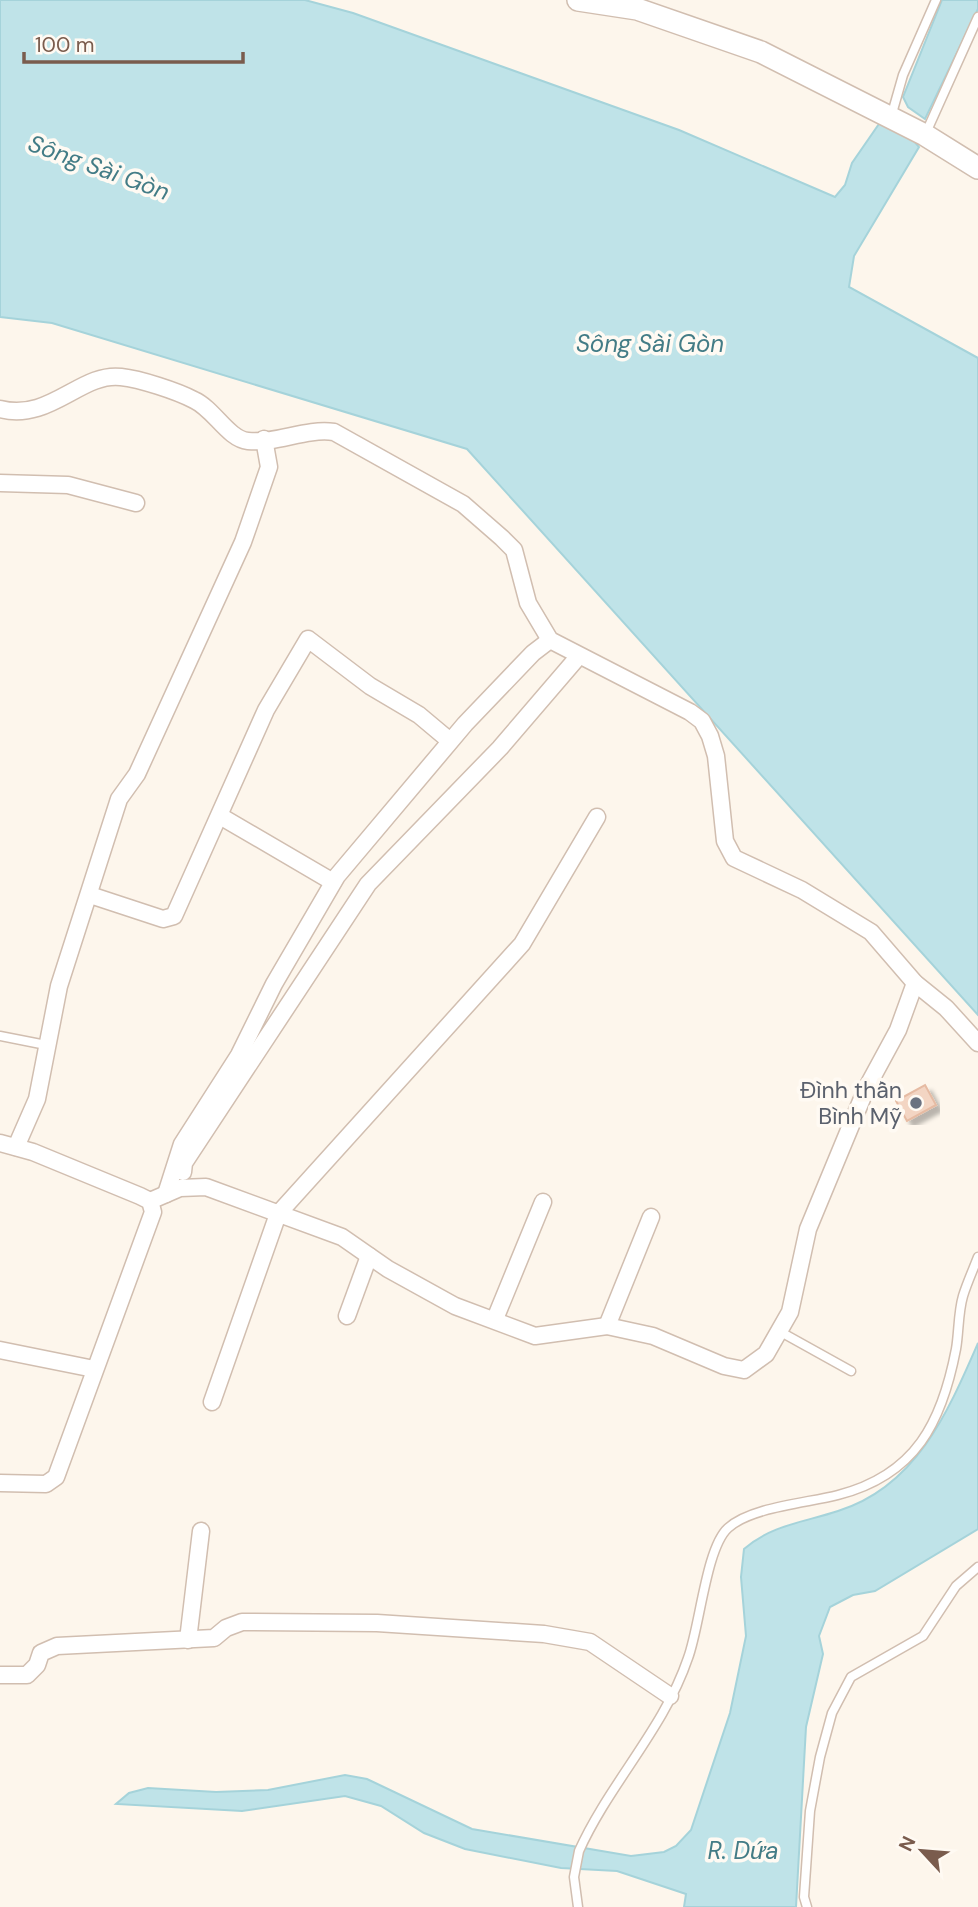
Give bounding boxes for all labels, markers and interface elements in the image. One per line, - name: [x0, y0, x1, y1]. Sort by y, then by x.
- scale bar: [24, 21, 243, 65]
- text: 100 m: [35, 31, 95, 59]
- water label: Sông Sài Gòn: [24, 127, 174, 207]
- water label: Sông Sài Gòn: [576, 328, 724, 359]
- place label: Đình thần Bình Mỹ: [800, 1075, 902, 1131]
- marker: Đình thần Bình Mỹ: [908, 1095, 924, 1111]
- north arrow: [887, 1816, 957, 1886]
- text: N: [893, 1832, 921, 1855]
- water label: R. Dứa: [708, 1835, 778, 1866]

